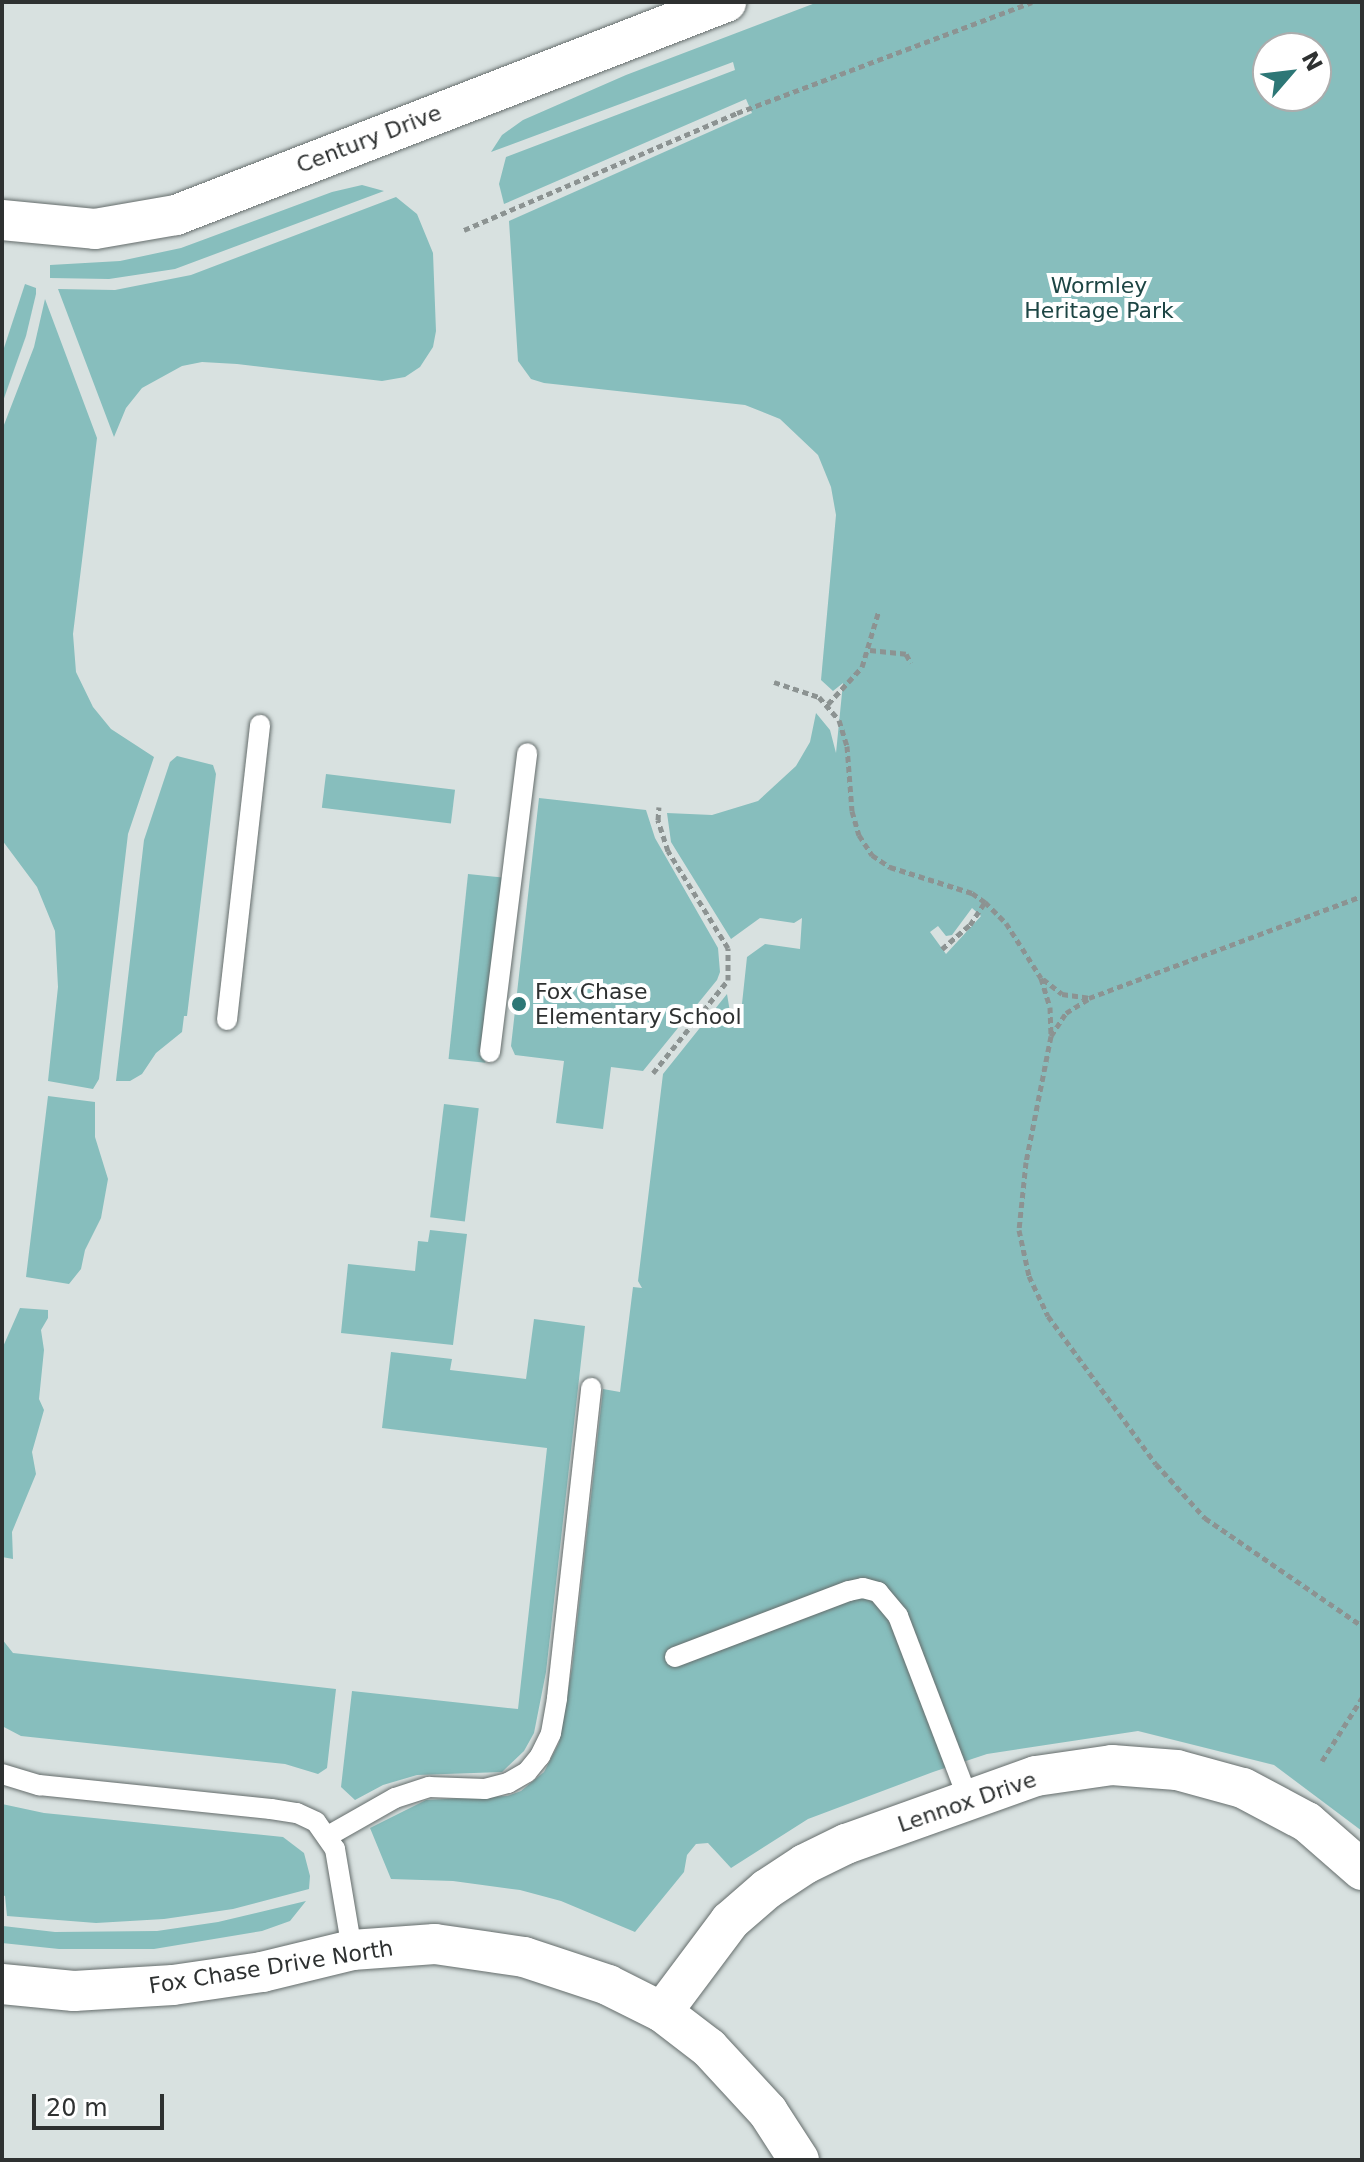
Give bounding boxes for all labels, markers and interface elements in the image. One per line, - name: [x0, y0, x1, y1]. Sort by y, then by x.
- north arrow: [1252, 32, 1332, 112]
- text: N: [1297, 47, 1327, 75]
- street label: Century Drive: [293, 99, 445, 179]
- park label: Wormley Heritage Park: [1024, 272, 1174, 324]
- place label: Fox Chase Elementary School: [535, 978, 742, 1030]
- marker: Fox Chase Elementary School: [510, 995, 528, 1013]
- street label: Lennox Drive: [894, 1766, 1040, 1838]
- street label: Fox Chase Drive North: [147, 1935, 395, 1999]
- scale bar: [36, 2078, 168, 2128]
- text: 20 m: [46, 2094, 108, 2122]

